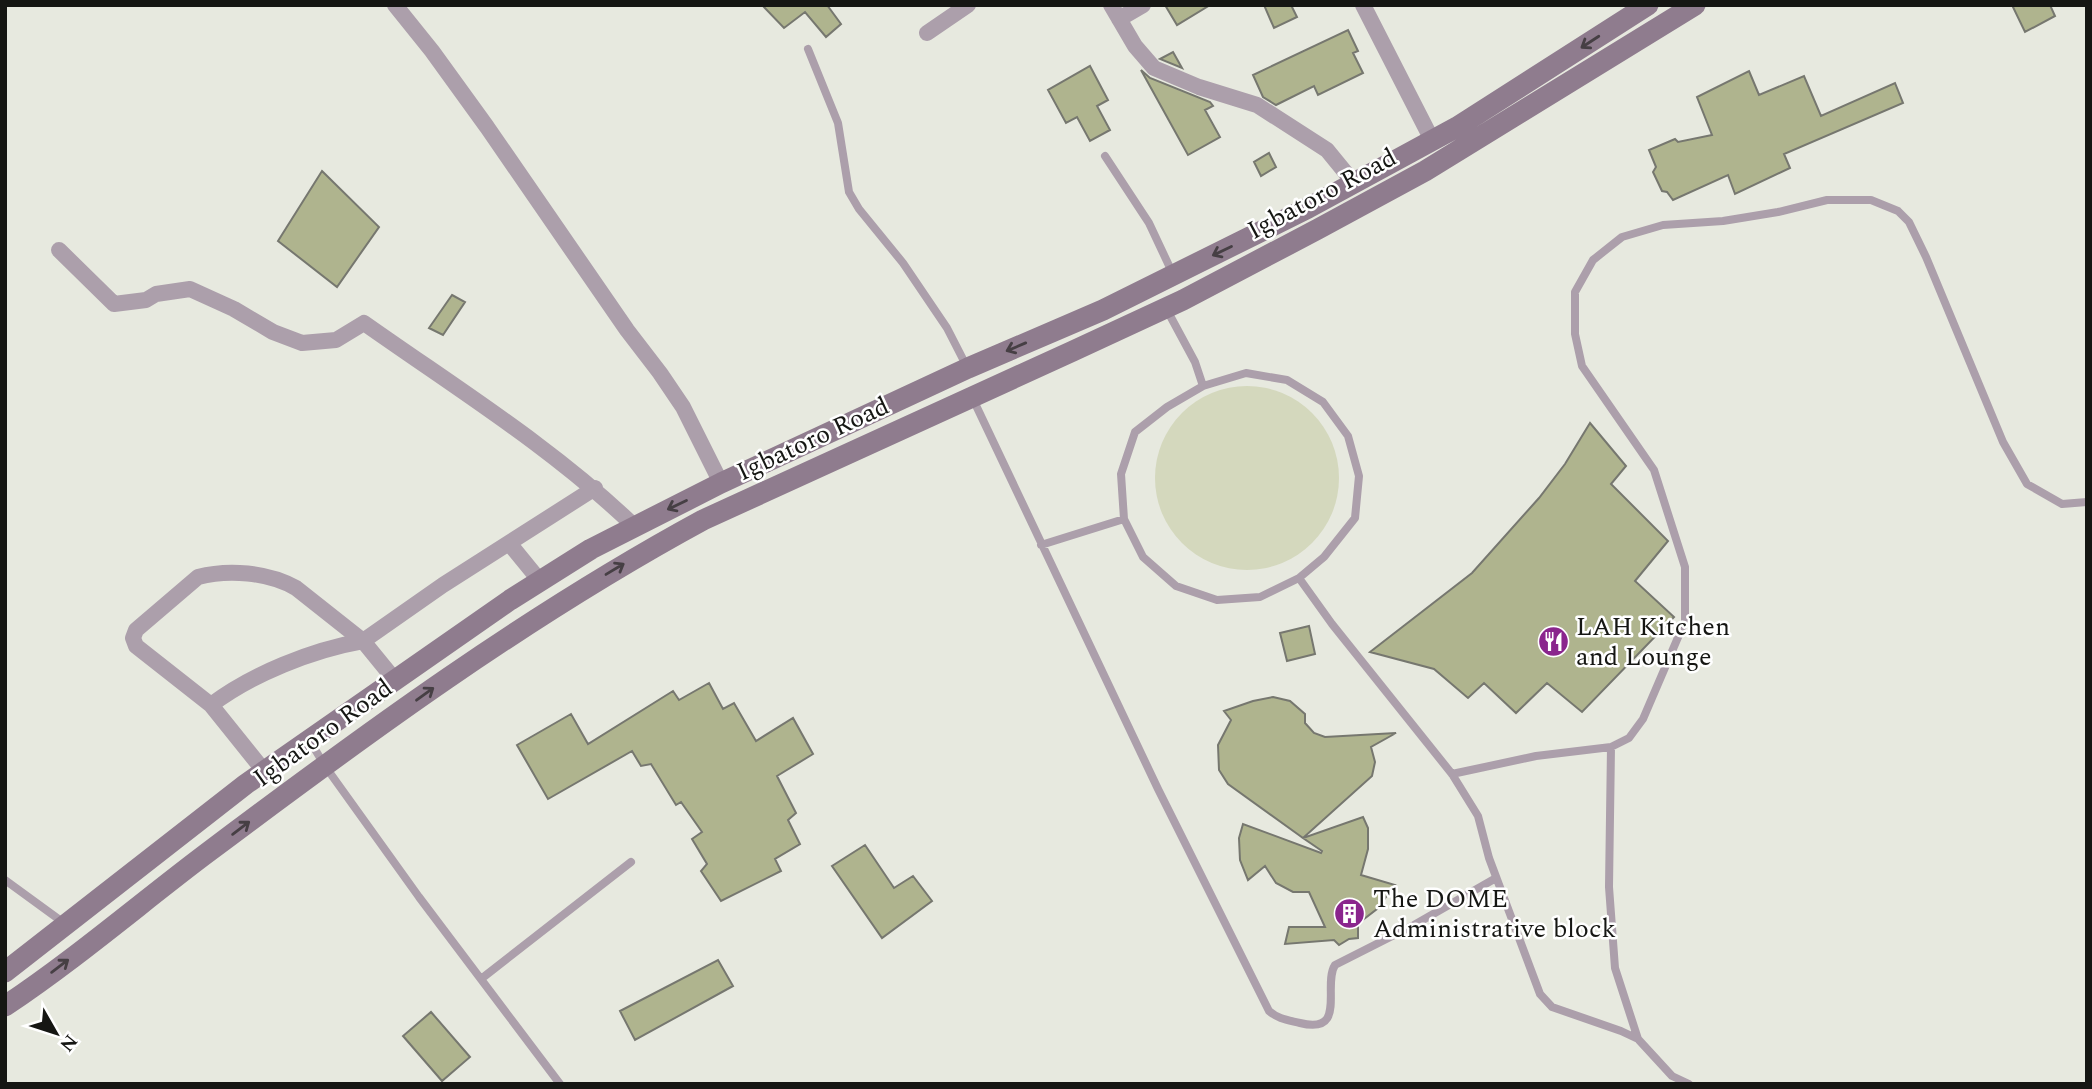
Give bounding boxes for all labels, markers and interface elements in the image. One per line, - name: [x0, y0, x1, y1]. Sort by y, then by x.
- one-way arrow: [1581, 35, 1601, 49]
- street label: Igbatoro Road: [1240, 138, 1404, 250]
- one-way arrow: [1212, 244, 1233, 258]
- one-way arrow: [1006, 341, 1028, 354]
- street label: Igbatoro Road: [730, 386, 896, 492]
- one-way arrow: [667, 498, 688, 512]
- one-way arrow: [605, 562, 625, 576]
- place label: LAH Kitchen and Lounge: [1576, 607, 1730, 677]
- restaurant icon: LAH Kitchen and Lounge: [1536, 625, 1570, 659]
- street label: Igbatoro Road: [245, 668, 401, 798]
- one-way arrow: [415, 687, 434, 701]
- one-way arrow: [231, 820, 250, 835]
- place label: The DOME Administrative block: [1373, 879, 1616, 949]
- building icon: The DOME Administrative block: [1333, 897, 1367, 931]
- one-way arrow: [50, 958, 69, 973]
- north arrow: [21, 998, 91, 1068]
- text: N: [52, 1028, 84, 1058]

